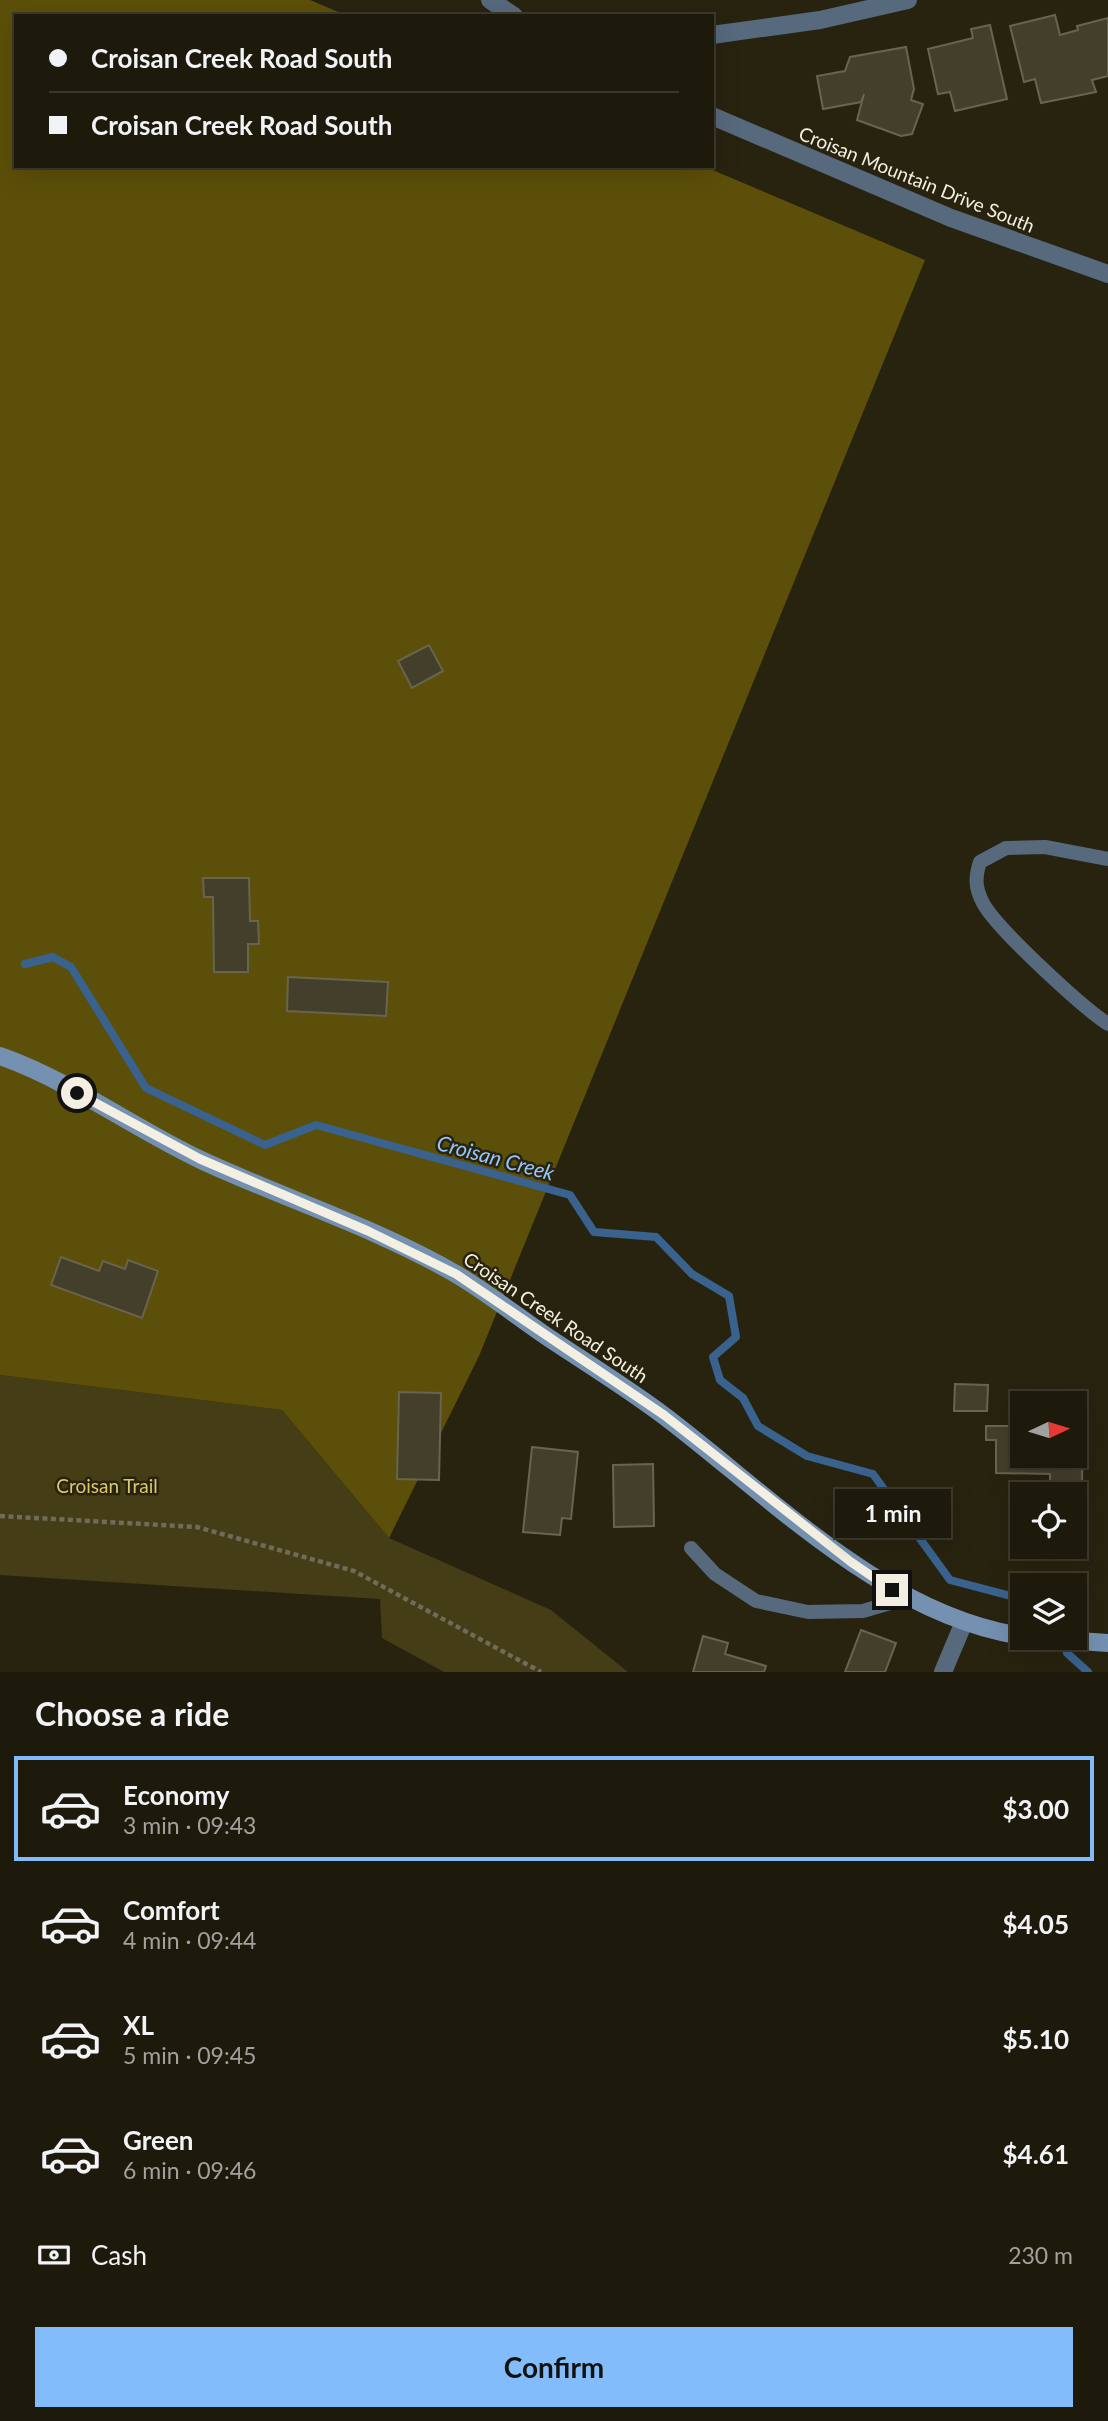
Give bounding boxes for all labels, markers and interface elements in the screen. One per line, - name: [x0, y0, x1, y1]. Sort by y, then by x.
- text: Croisan Creek Road South: [91, 42, 392, 74]
- text: Croisan Creek Road South: [91, 109, 392, 141]
- street label: Croisan Mountain Drive South: [796, 121, 1038, 237]
- route start: [61, 1077, 93, 1109]
- water label: Croisan Creek: [435, 1129, 558, 1185]
- street label: Croisan Creek Road South: [459, 1247, 653, 1387]
- north arrow: [1010, 1391, 1087, 1468]
- map controls: [1010, 1391, 1087, 1650]
- park label: Croisan Trail: [56, 1474, 158, 1497]
- button: locate: [1010, 1482, 1087, 1559]
- callout: 1 min: [834, 1488, 950, 1538]
- text: 1 min: [864, 1499, 922, 1527]
- button: layers: [1010, 1573, 1087, 1650]
- route end: [876, 1574, 908, 1606]
- text: Choose a ride: [35, 1694, 229, 1733]
- icon: car: [39, 1777, 102, 1840]
- text: Economy: [123, 1779, 229, 1811]
- text: $3.00: [1003, 1793, 1069, 1825]
- text: 3 min · 09:43: [123, 1811, 256, 1839]
- icon: car: [39, 1892, 102, 1955]
- text: Comfort: [123, 1894, 220, 1926]
- text: $4.05: [1003, 1908, 1069, 1940]
- text: 4 min · 09:44: [123, 1926, 256, 1954]
- icon: car: [39, 2007, 102, 2070]
- text: XL: [123, 2009, 154, 2041]
- text: $5.10: [1003, 2023, 1069, 2055]
- text: 5 min · 09:45: [123, 2041, 256, 2069]
- icon: car: [39, 2122, 102, 2185]
- text: Green: [123, 2124, 193, 2156]
- text: $4.61: [1003, 2138, 1069, 2170]
- text: 6 min · 09:46: [123, 2156, 256, 2184]
- icon: cash: [35, 2236, 73, 2274]
- text: Cash: [91, 2239, 147, 2271]
- text: 230 m: [1008, 2241, 1073, 2269]
- button: Confirm: [35, 2327, 1073, 2407]

